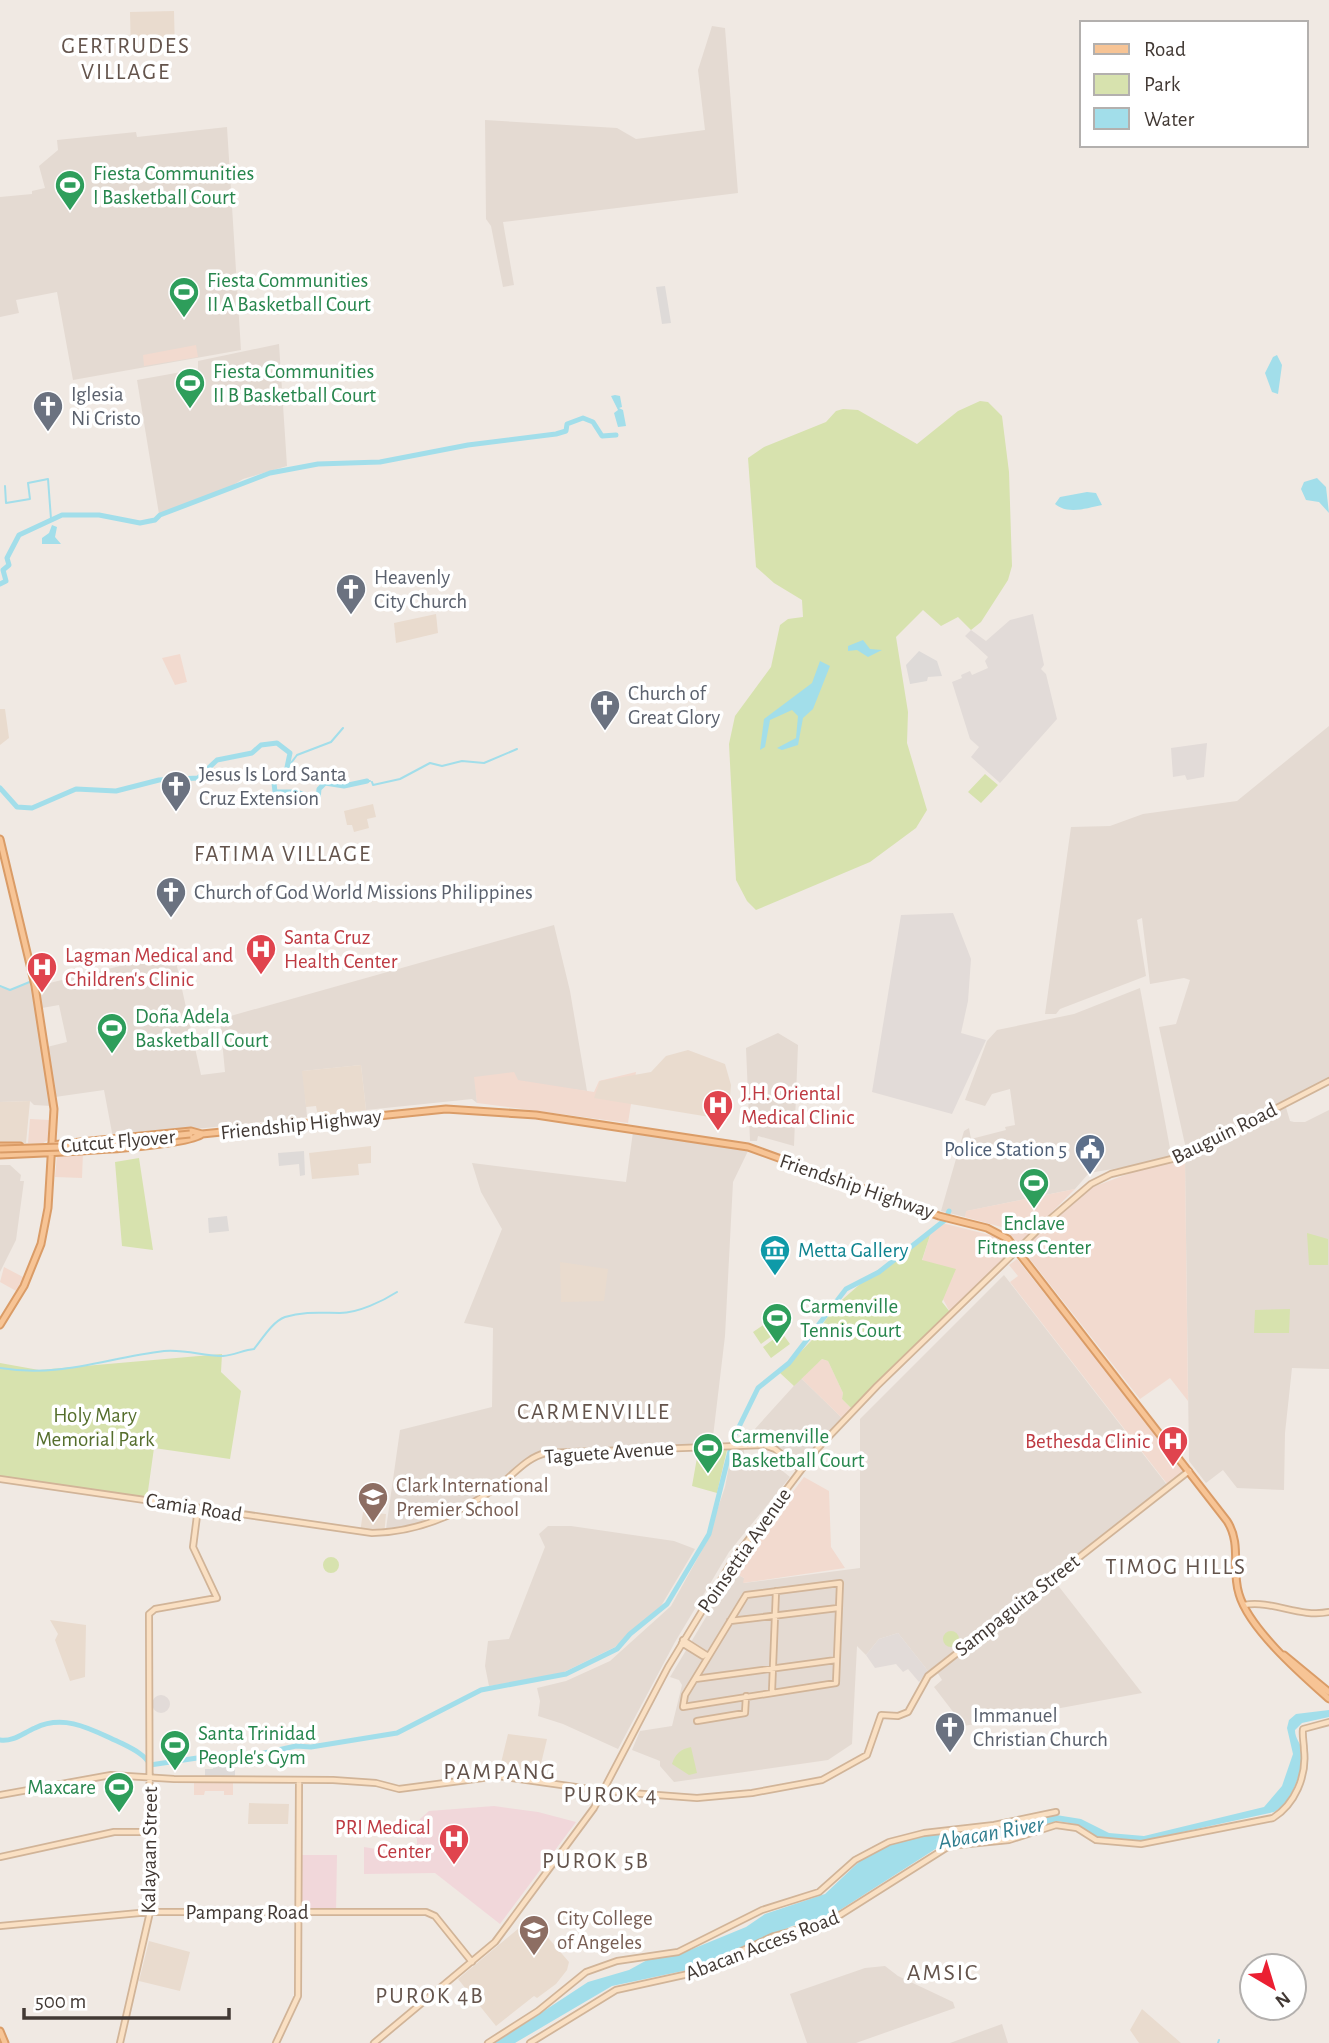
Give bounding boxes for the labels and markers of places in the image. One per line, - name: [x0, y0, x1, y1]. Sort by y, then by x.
- place label: Fiesta Communities I Basketball Court: [93, 163, 254, 208]
- sports icon: Fiesta Communities I Basketball Court: [53, 168, 87, 212]
- place label: Fiesta Communities II A Basketball Court: [207, 270, 371, 315]
- sports icon: Fiesta Communities II A Basketball Court: [167, 275, 201, 319]
- place label: Fiesta Communities II B Basketball Court: [213, 361, 376, 406]
- sports icon: Fiesta Communities II B Basketball Court: [173, 366, 207, 410]
- place label: Iglesia Ni Cristo: [71, 384, 141, 429]
- church icon: Iglesia Ni Cristo: [31, 389, 65, 433]
- place label: Heavenly City Church: [374, 567, 467, 612]
- church icon: Heavenly City Church: [334, 572, 368, 616]
- place label: Church of Great Glory: [628, 683, 720, 728]
- church icon: Church of Great Glory: [588, 688, 622, 732]
- place label: Jesus Is Lord Santa Cruz Extension: [199, 764, 347, 809]
- church icon: Jesus Is Lord Santa Cruz Extension: [159, 769, 193, 813]
- church icon: Church of God World Missions Philippines: [154, 875, 188, 919]
- place label: Church of God World Missions Philippines: [194, 882, 533, 903]
- place label: Santa Cruz Health Center: [284, 927, 398, 972]
- hospital icon: Santa Cruz Health Center: [244, 932, 278, 976]
- place label: Lagman Medical and Children's Clinic: [65, 945, 234, 990]
- hospital icon: Lagman Medical and Children's Clinic: [25, 950, 59, 994]
- place label: Doña Adela Basketball Court: [135, 1006, 269, 1051]
- sports icon: Doña Adela Basketball Court: [95, 1011, 129, 1055]
- place label: J.H. Oriental Medical Clinic: [741, 1083, 854, 1128]
- hospital icon: J.H. Oriental Medical Clinic: [701, 1088, 735, 1132]
- public building icon: Police Station 5: [1073, 1132, 1107, 1176]
- place label: Police Station 5: [944, 1139, 1067, 1160]
- sports icon: Enclave Fitness Center: [1017, 1166, 1051, 1210]
- place label: Enclave Fitness Center: [977, 1213, 1091, 1258]
- museum icon: Metta Gallery: [758, 1233, 792, 1277]
- place label: Metta Gallery: [798, 1240, 909, 1261]
- place label: Carmenville Tennis Court: [800, 1296, 901, 1341]
- sports icon: Carmenville Tennis Court: [760, 1301, 794, 1345]
- hospital icon: Bethesda Clinic: [1156, 1424, 1190, 1468]
- place label: Carmenville Basketball Court: [731, 1426, 865, 1471]
- sports icon: Carmenville Basketball Court: [691, 1431, 725, 1475]
- place label: Bethesda Clinic: [1025, 1431, 1150, 1452]
- place label: Clark International Premier School: [396, 1475, 549, 1520]
- school or university icon: Clark International Premier School: [356, 1480, 390, 1524]
- place label: Immanuel Christian Church: [973, 1705, 1108, 1750]
- church icon: Immanuel Christian Church: [933, 1710, 967, 1754]
- place label: Santa Trinidad People's Gym: [198, 1723, 316, 1768]
- sports icon: Santa Trinidad People's Gym: [158, 1728, 192, 1772]
- sports icon: Maxcare: [102, 1770, 136, 1814]
- place label: Maxcare: [27, 1777, 96, 1798]
- place label: PRI Medical Center: [335, 1817, 431, 1862]
- hospital icon: PRI Medical Center: [437, 1822, 471, 1866]
- place label: City College of Angeles: [557, 1908, 653, 1953]
- school or university icon: City College of Angeles: [517, 1913, 551, 1957]

